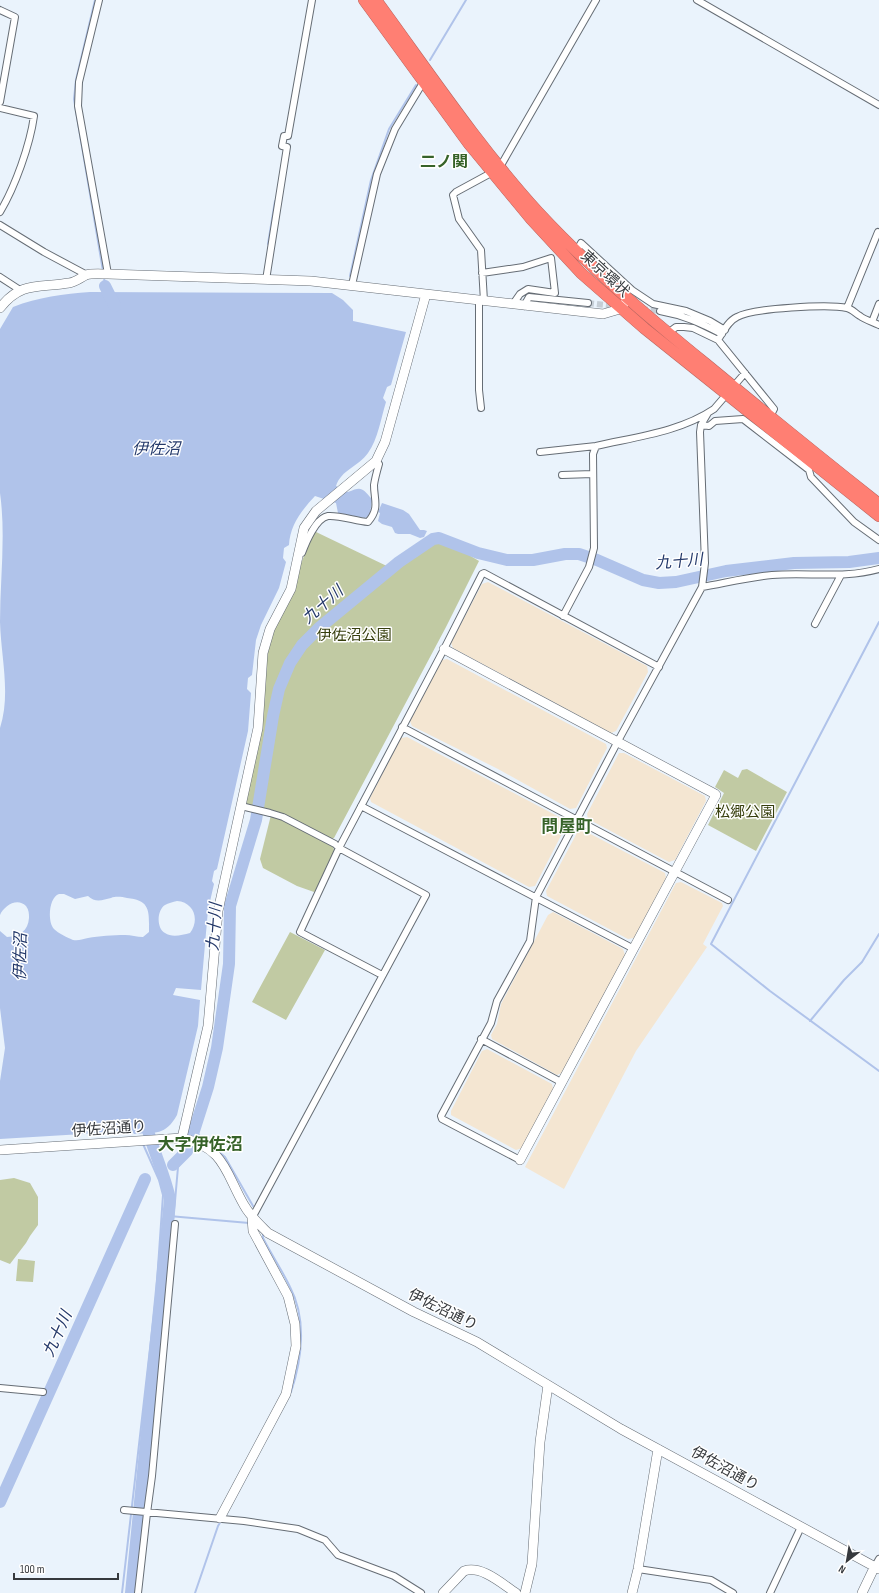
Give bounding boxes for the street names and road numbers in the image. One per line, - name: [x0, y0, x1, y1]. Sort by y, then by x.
- street label: 東京環状: [577, 247, 633, 301]
- street label: 伊佐沼通り: [71, 1117, 147, 1141]
- street label: 伊佐沼通り: [405, 1285, 481, 1335]
- street label: 伊佐沼通り: [688, 1443, 762, 1495]

